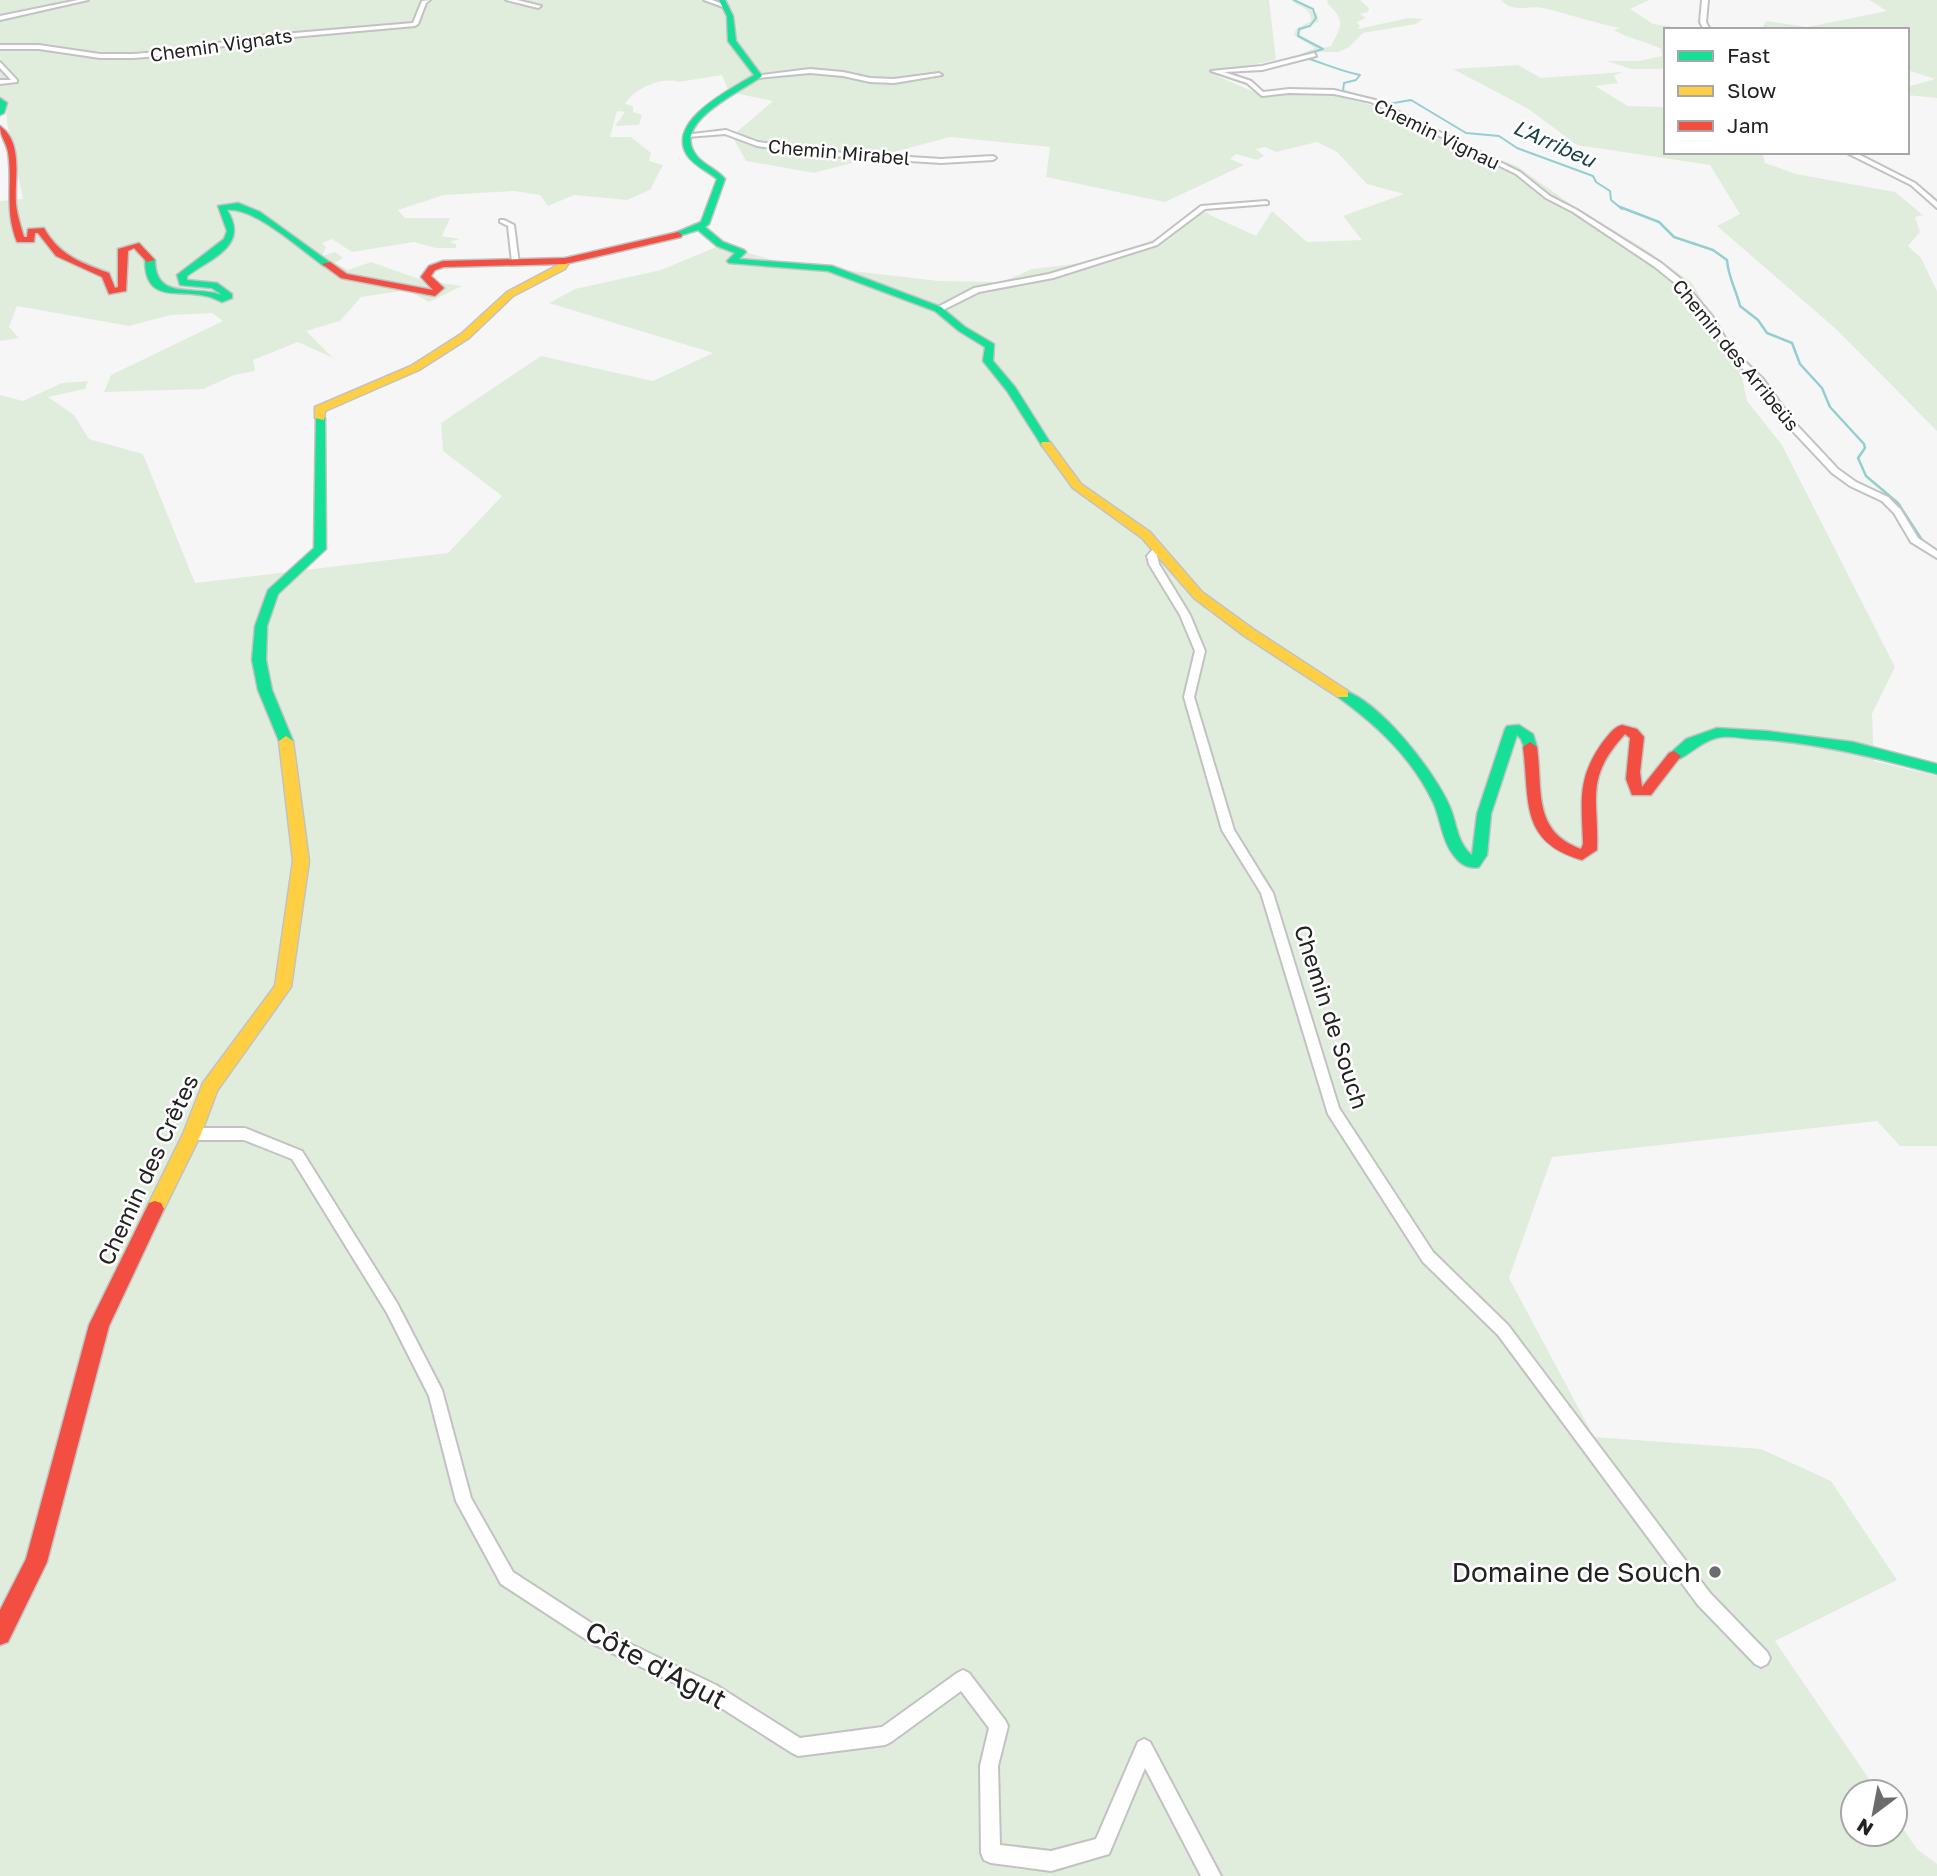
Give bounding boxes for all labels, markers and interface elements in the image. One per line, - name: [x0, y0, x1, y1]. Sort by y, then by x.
- street label: Chemin Vignats: [148, 23, 294, 66]
- legend: [1664, 28, 1909, 154]
- text: Fast: [1727, 42, 1770, 68]
- text: Slow: [1727, 77, 1776, 103]
- street label: Chemin Vignau: [1370, 93, 1504, 174]
- text: Jam: [1727, 112, 1769, 138]
- water label: L'Arribeu: [1510, 114, 1600, 173]
- street label: Chemin Mirabel: [767, 134, 911, 169]
- street label: Chemin des Arribeüs: [1668, 274, 1805, 435]
- street label: Chemin de Souch: [1289, 921, 1375, 1112]
- street label: Chemin des Crêtes: [91, 1070, 204, 1269]
- place label: Domaine de Souch: [1451, 1555, 1701, 1588]
- marker: Domaine de Souch: [1707, 1564, 1723, 1580]
- street label: Côte d'Agut: [580, 1614, 733, 1716]
- north arrow: [1839, 1778, 1909, 1848]
- text: N: [1853, 1814, 1877, 1841]

